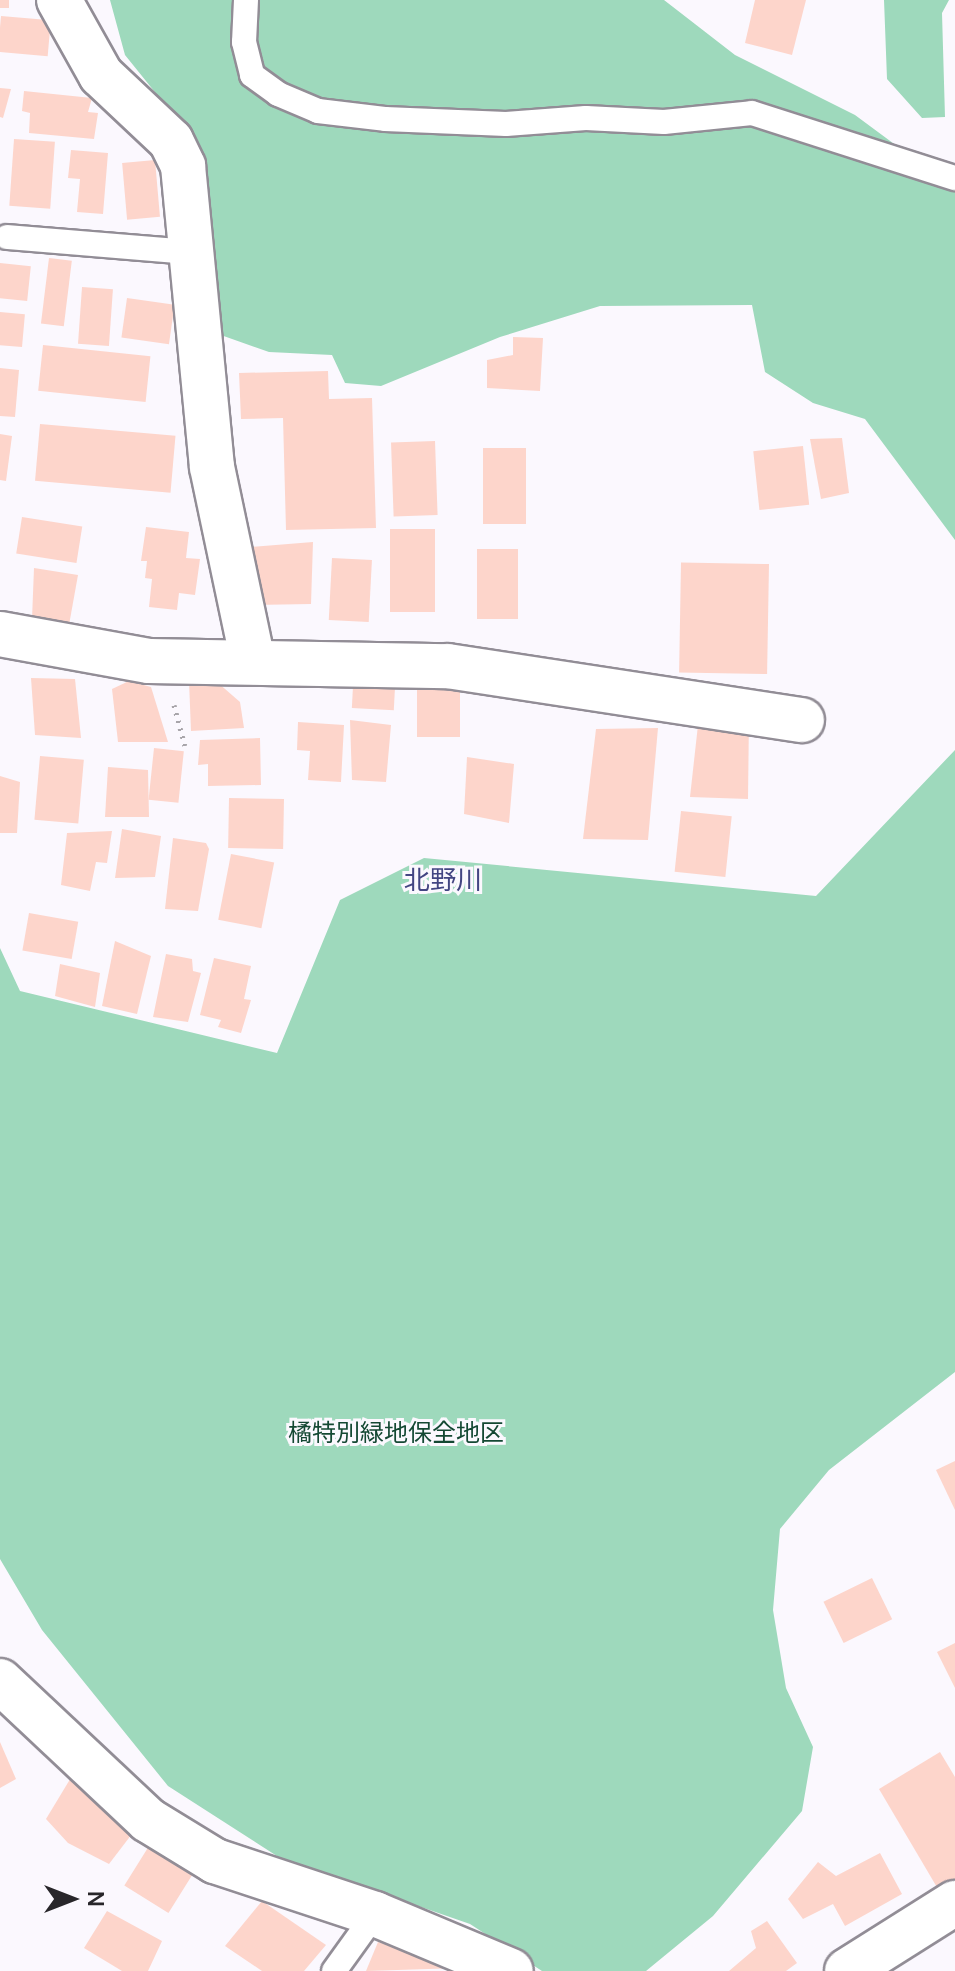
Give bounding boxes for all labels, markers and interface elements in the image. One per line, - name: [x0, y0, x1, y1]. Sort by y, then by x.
- district label: 北野川: [404, 864, 482, 896]
- park label: 橘特別緑地保全地区: [288, 1418, 504, 1446]
- north arrow: [32, 1859, 112, 1939]
- text: N: [81, 1891, 111, 1907]

